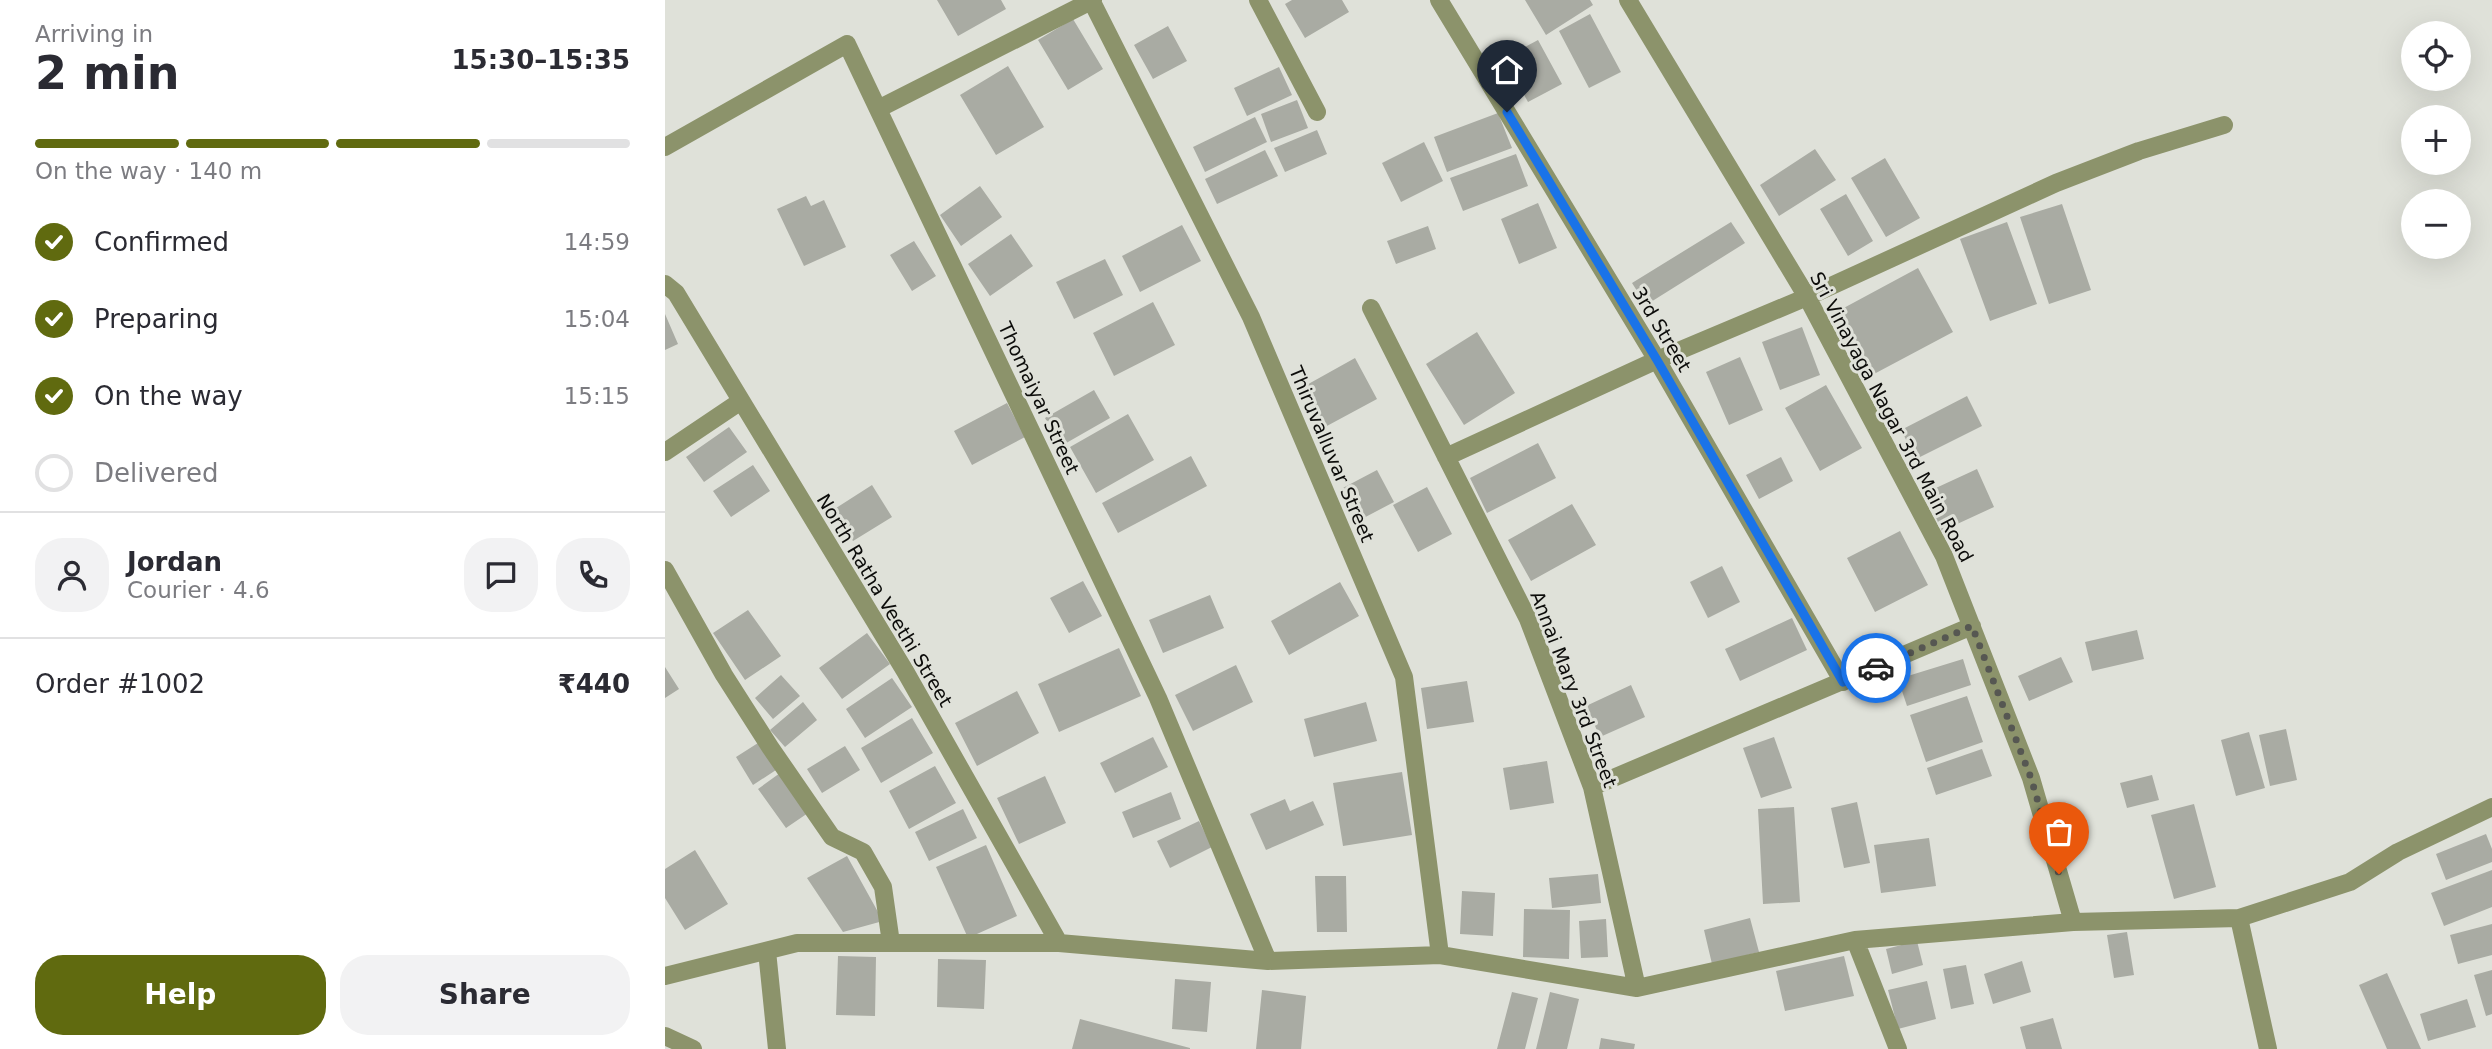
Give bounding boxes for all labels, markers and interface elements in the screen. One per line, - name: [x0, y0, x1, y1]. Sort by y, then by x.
- text: Arriving in: [35, 21, 153, 47]
- map controls: [2401, 21, 2471, 259]
- button: locate: [2401, 21, 2471, 91]
- pin: [1477, 40, 1537, 112]
- text: 15:30–15:35: [451, 45, 630, 75]
- text: 2 min: [35, 46, 179, 100]
- icon: home: [1488, 51, 1526, 89]
- button: +: [2401, 105, 2471, 175]
- text: On the way · 140 m: [35, 158, 262, 184]
- button: −: [2401, 189, 2471, 259]
- icon: check: [35, 223, 73, 261]
- text: Confirmed: [94, 227, 229, 257]
- text: 14:59: [564, 229, 630, 255]
- street label: Sri Vinayaga Nagar 3rd Main Road: [1806, 268, 1978, 566]
- street label: 3rd Street: [1628, 282, 1696, 376]
- icon: check: [35, 300, 73, 338]
- text: Preparing: [94, 304, 219, 334]
- text: 15:04: [564, 306, 630, 332]
- street label: Thomaiyar Street: [994, 318, 1084, 478]
- street label: Thiruvalluvar Street: [1285, 362, 1379, 545]
- icon: check: [35, 377, 73, 415]
- text: On the way: [94, 381, 243, 411]
- text: 15:15: [564, 383, 630, 409]
- text: Delivered: [94, 458, 218, 488]
- street label: North Ratha Veethi Street: [813, 490, 957, 710]
- button: person: [35, 538, 109, 612]
- button: chat: [464, 538, 538, 612]
- button: phone: [556, 538, 630, 612]
- text: Jordan: [127, 547, 222, 577]
- text: Courier · 4.6: [127, 577, 270, 603]
- street label: Annai Mary 3rd Street: [1526, 588, 1622, 790]
- courier: [1841, 633, 1911, 703]
- icon: car: [1857, 649, 1895, 687]
- text: Order #1002: [35, 669, 205, 699]
- text: ₹440: [558, 669, 630, 699]
- pin: [2029, 802, 2089, 874]
- icon: bag: [2040, 813, 2078, 851]
- button: Help: [35, 955, 326, 1035]
- button: Share: [340, 955, 630, 1035]

